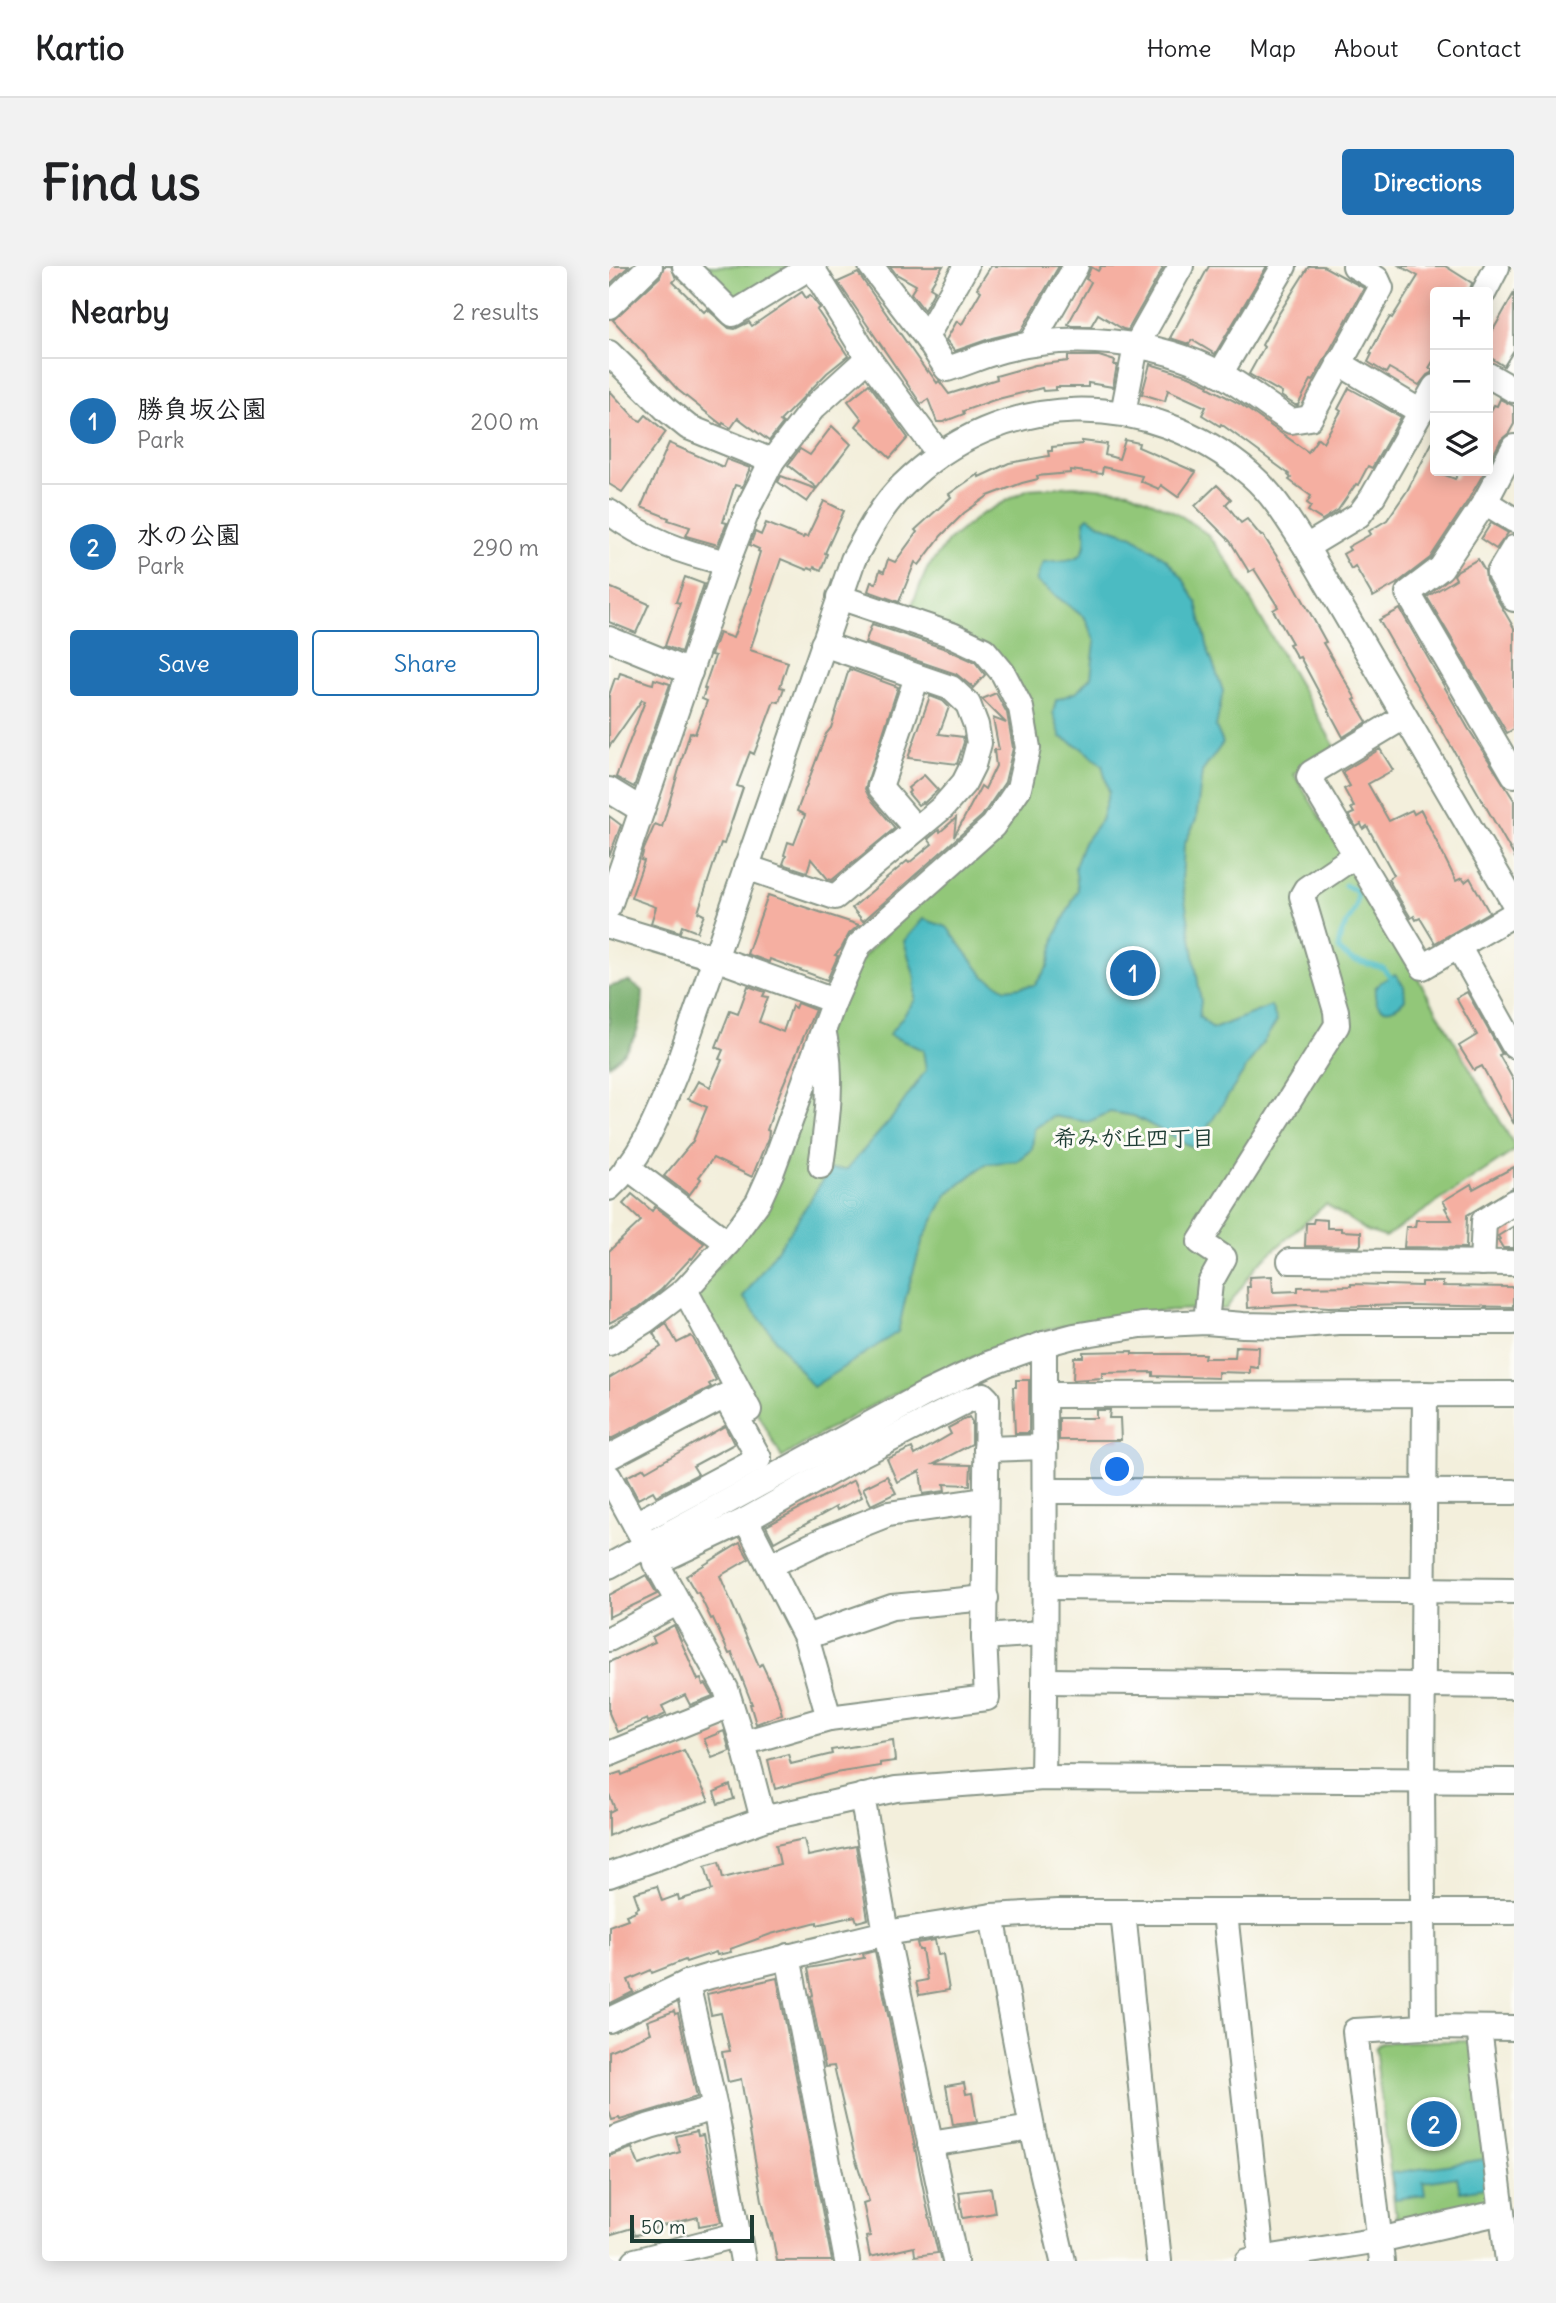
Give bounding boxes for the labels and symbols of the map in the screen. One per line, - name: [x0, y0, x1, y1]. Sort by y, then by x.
- pin: 1: [1110, 947, 1156, 999]
- district label: 希みが丘四丁目: [1054, 1123, 1215, 1152]
- your location: [1100, 1452, 1134, 1486]
- pin: 2: [1411, 2098, 1457, 2150]
- scale bar: [630, 2212, 754, 2244]

